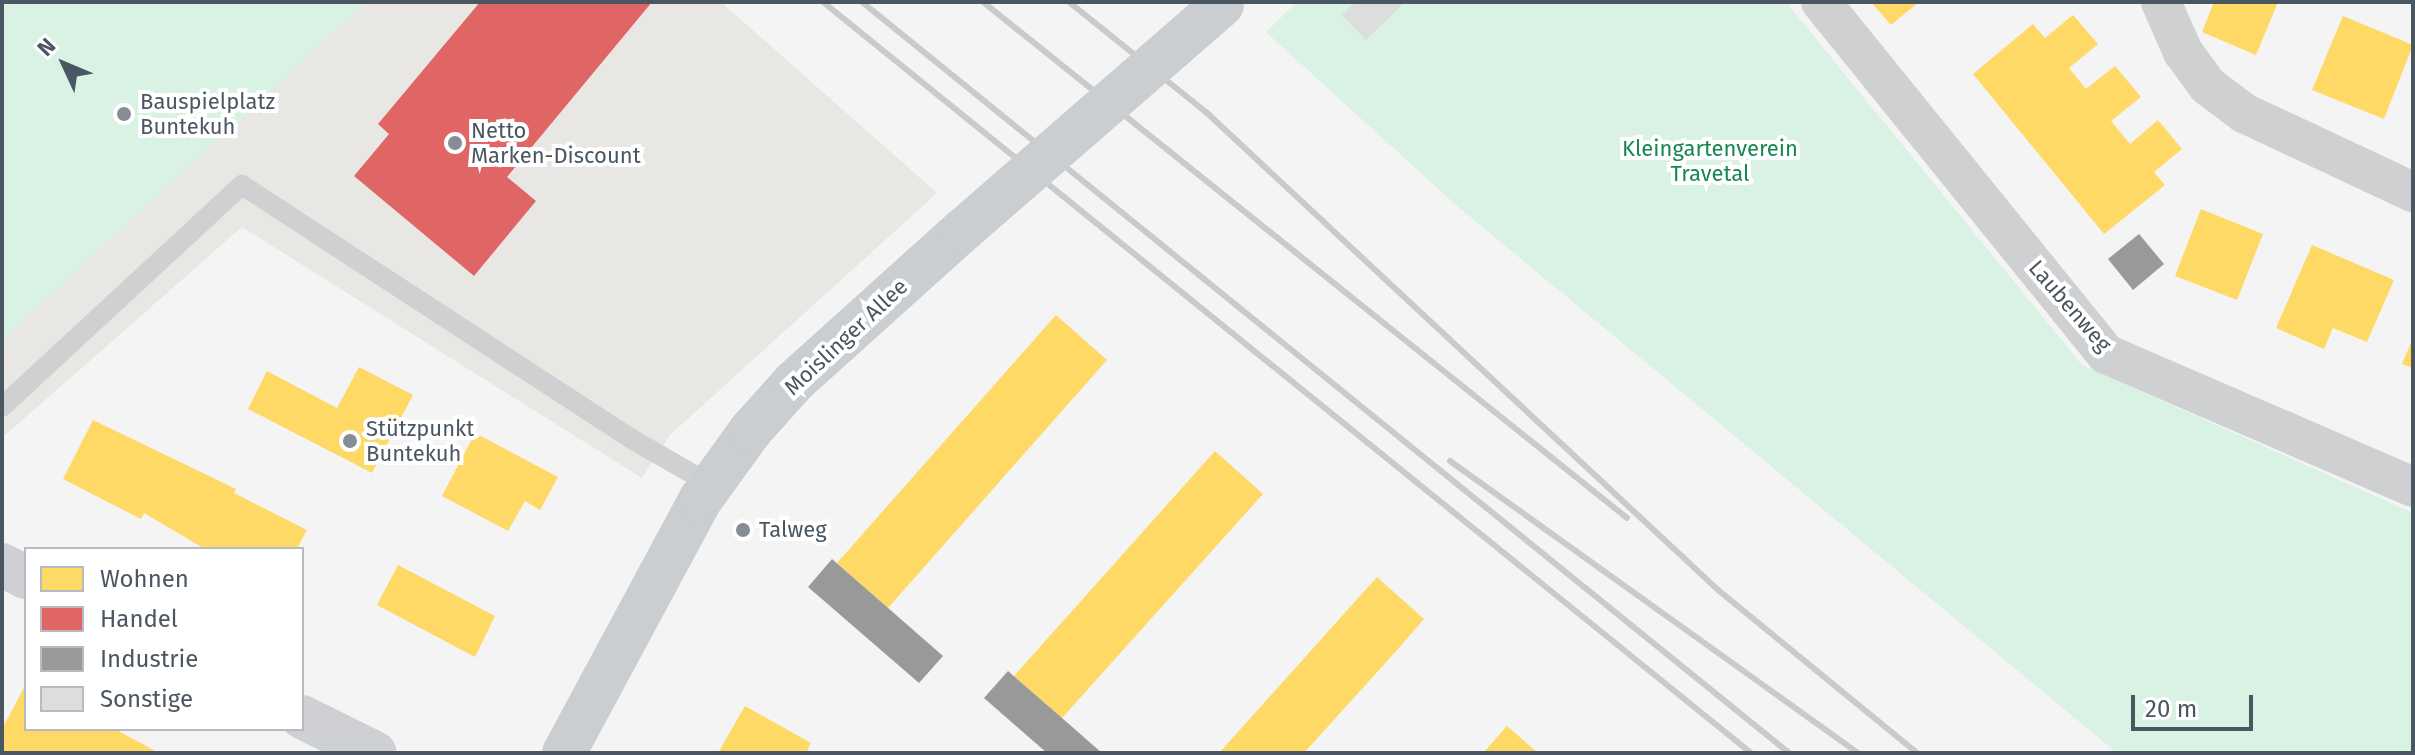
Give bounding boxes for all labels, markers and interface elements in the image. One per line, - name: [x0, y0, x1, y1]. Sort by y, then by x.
- north arrow: [24, 24, 104, 104]
- text: N: [32, 32, 61, 62]
- place label: Bauspielplatz Buntekuh: [140, 88, 275, 140]
- marker: Bauspielplatz Buntekuh: [115, 105, 133, 123]
- place label: Netto Marken-Discount: [471, 117, 641, 168]
- marker: Netto Marken-Discount: [446, 134, 464, 152]
- park label: Kleingartenverein Travetal: [1622, 135, 1798, 186]
- street label: Laubenweg: [2023, 255, 2117, 357]
- street label: Moislinger Allee: [779, 273, 913, 401]
- place label: Stützpunkt Buntekuh: [366, 415, 474, 466]
- marker: Stützpunkt Buntekuh: [341, 432, 359, 450]
- place label: Talweg: [759, 517, 827, 543]
- marker: Talweg: [734, 521, 752, 539]
- legend: [24, 547, 304, 731]
- text: Wohnen: [100, 565, 189, 593]
- text: Handel: [100, 605, 178, 633]
- text: Industrie: [100, 645, 198, 673]
- scale bar: [2135, 679, 2257, 729]
- text: Sonstige: [100, 685, 193, 713]
- text: 20 m: [2145, 695, 2197, 723]

